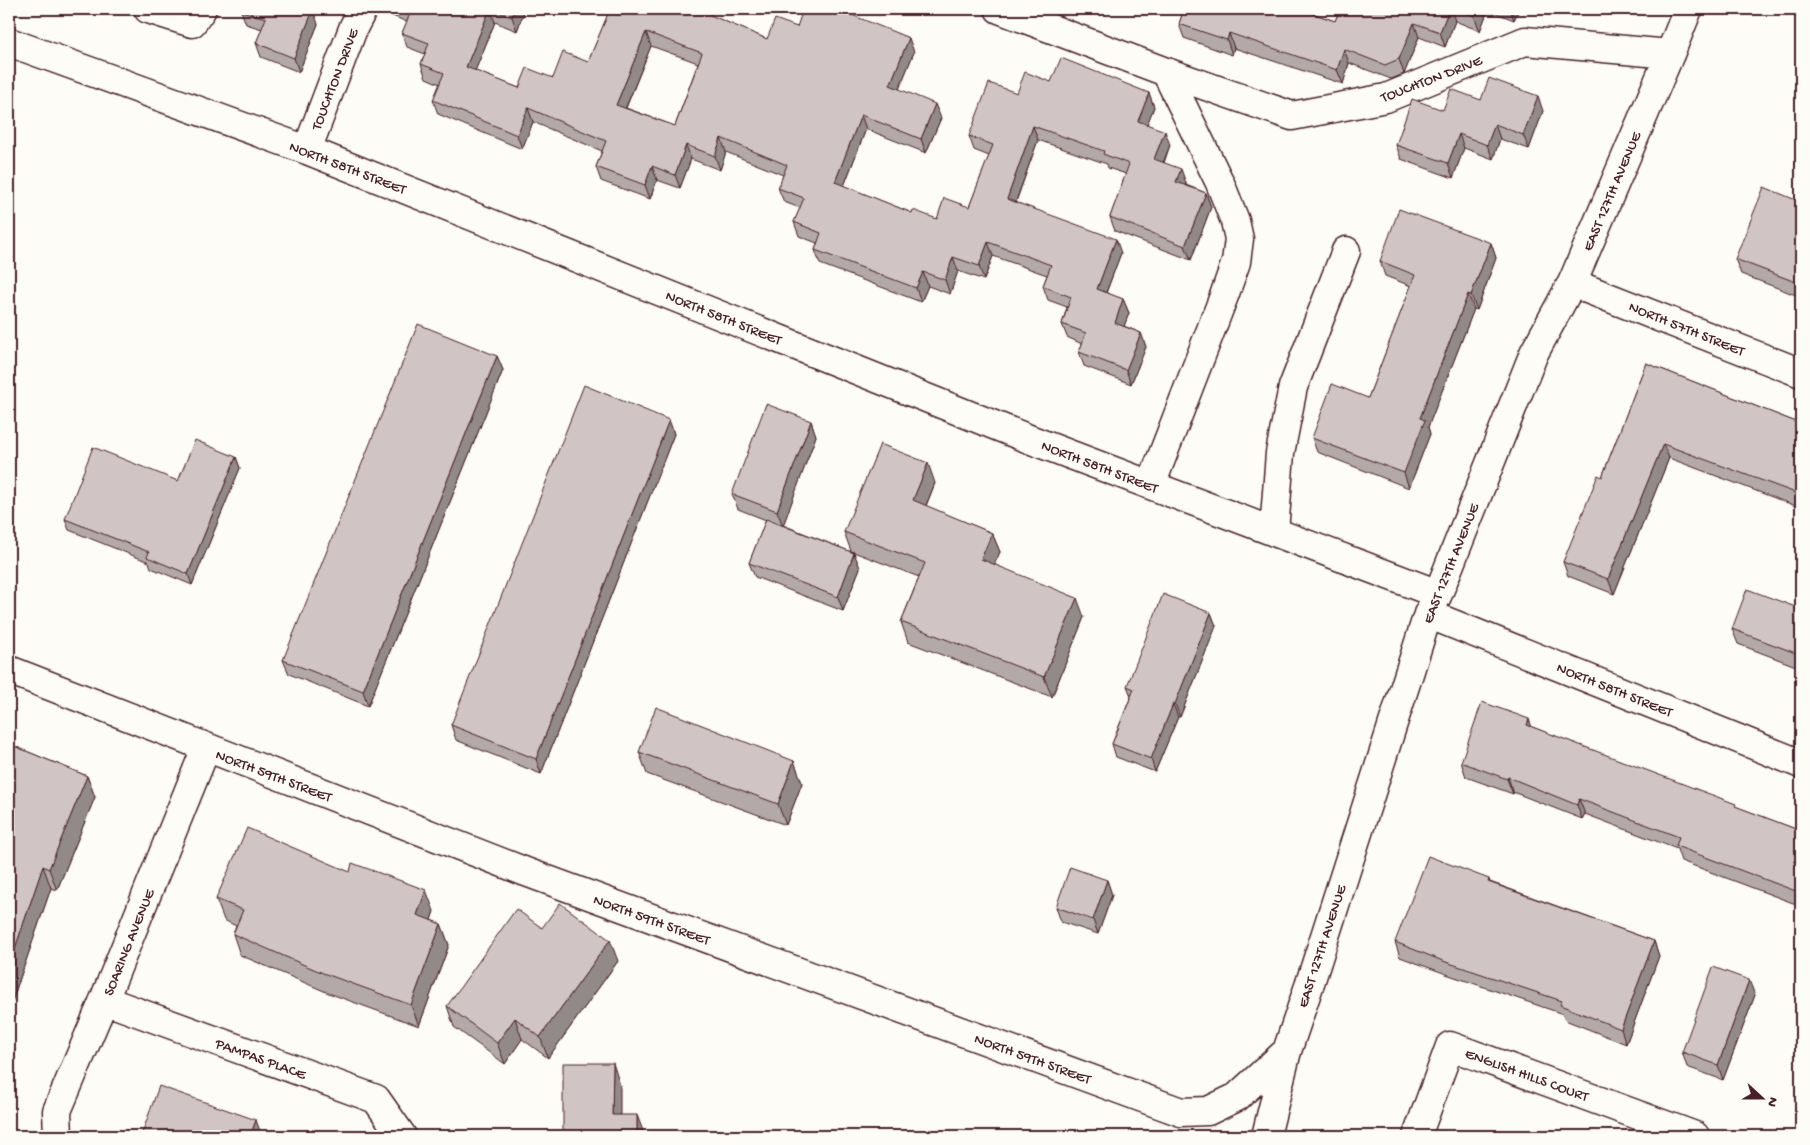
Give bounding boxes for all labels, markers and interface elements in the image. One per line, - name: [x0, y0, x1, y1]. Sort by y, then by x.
- street label: TOUCHTON DRIVE: [308, 26, 364, 134]
- street label: TOUCHTON DRIVE: [1378, 52, 1486, 108]
- street label: EAST 127TH AVENUE: [1580, 129, 1646, 254]
- street label: NORTH 58TH STREET: [286, 138, 409, 200]
- street label: NORTH 58TH STREET: [663, 287, 785, 351]
- street label: NORTH 57TH STREET: [1626, 298, 1748, 362]
- street label: NORTH 58TH STREET: [1038, 437, 1161, 499]
- street label: EAST 127TH AVENUE: [1420, 500, 1484, 626]
- street label: NORTH 58TH STREET: [1554, 659, 1676, 723]
- street label: NORTH 59TH STREET: [213, 746, 335, 808]
- street label: EAST 127TH AVENUE: [1295, 882, 1351, 1010]
- street label: SOARING AVENUE: [100, 886, 160, 999]
- street label: NORTH 59TH STREET: [590, 891, 713, 951]
- street label: NORTH 59TH STREET: [971, 1030, 1094, 1090]
- street label: PAMPAS PLACE: [212, 1035, 309, 1085]
- street label: ENGLISH HILLS COURT: [1462, 1045, 1592, 1107]
- north arrow: [1738, 1072, 1788, 1122]
- text: N: [1762, 1094, 1781, 1109]

